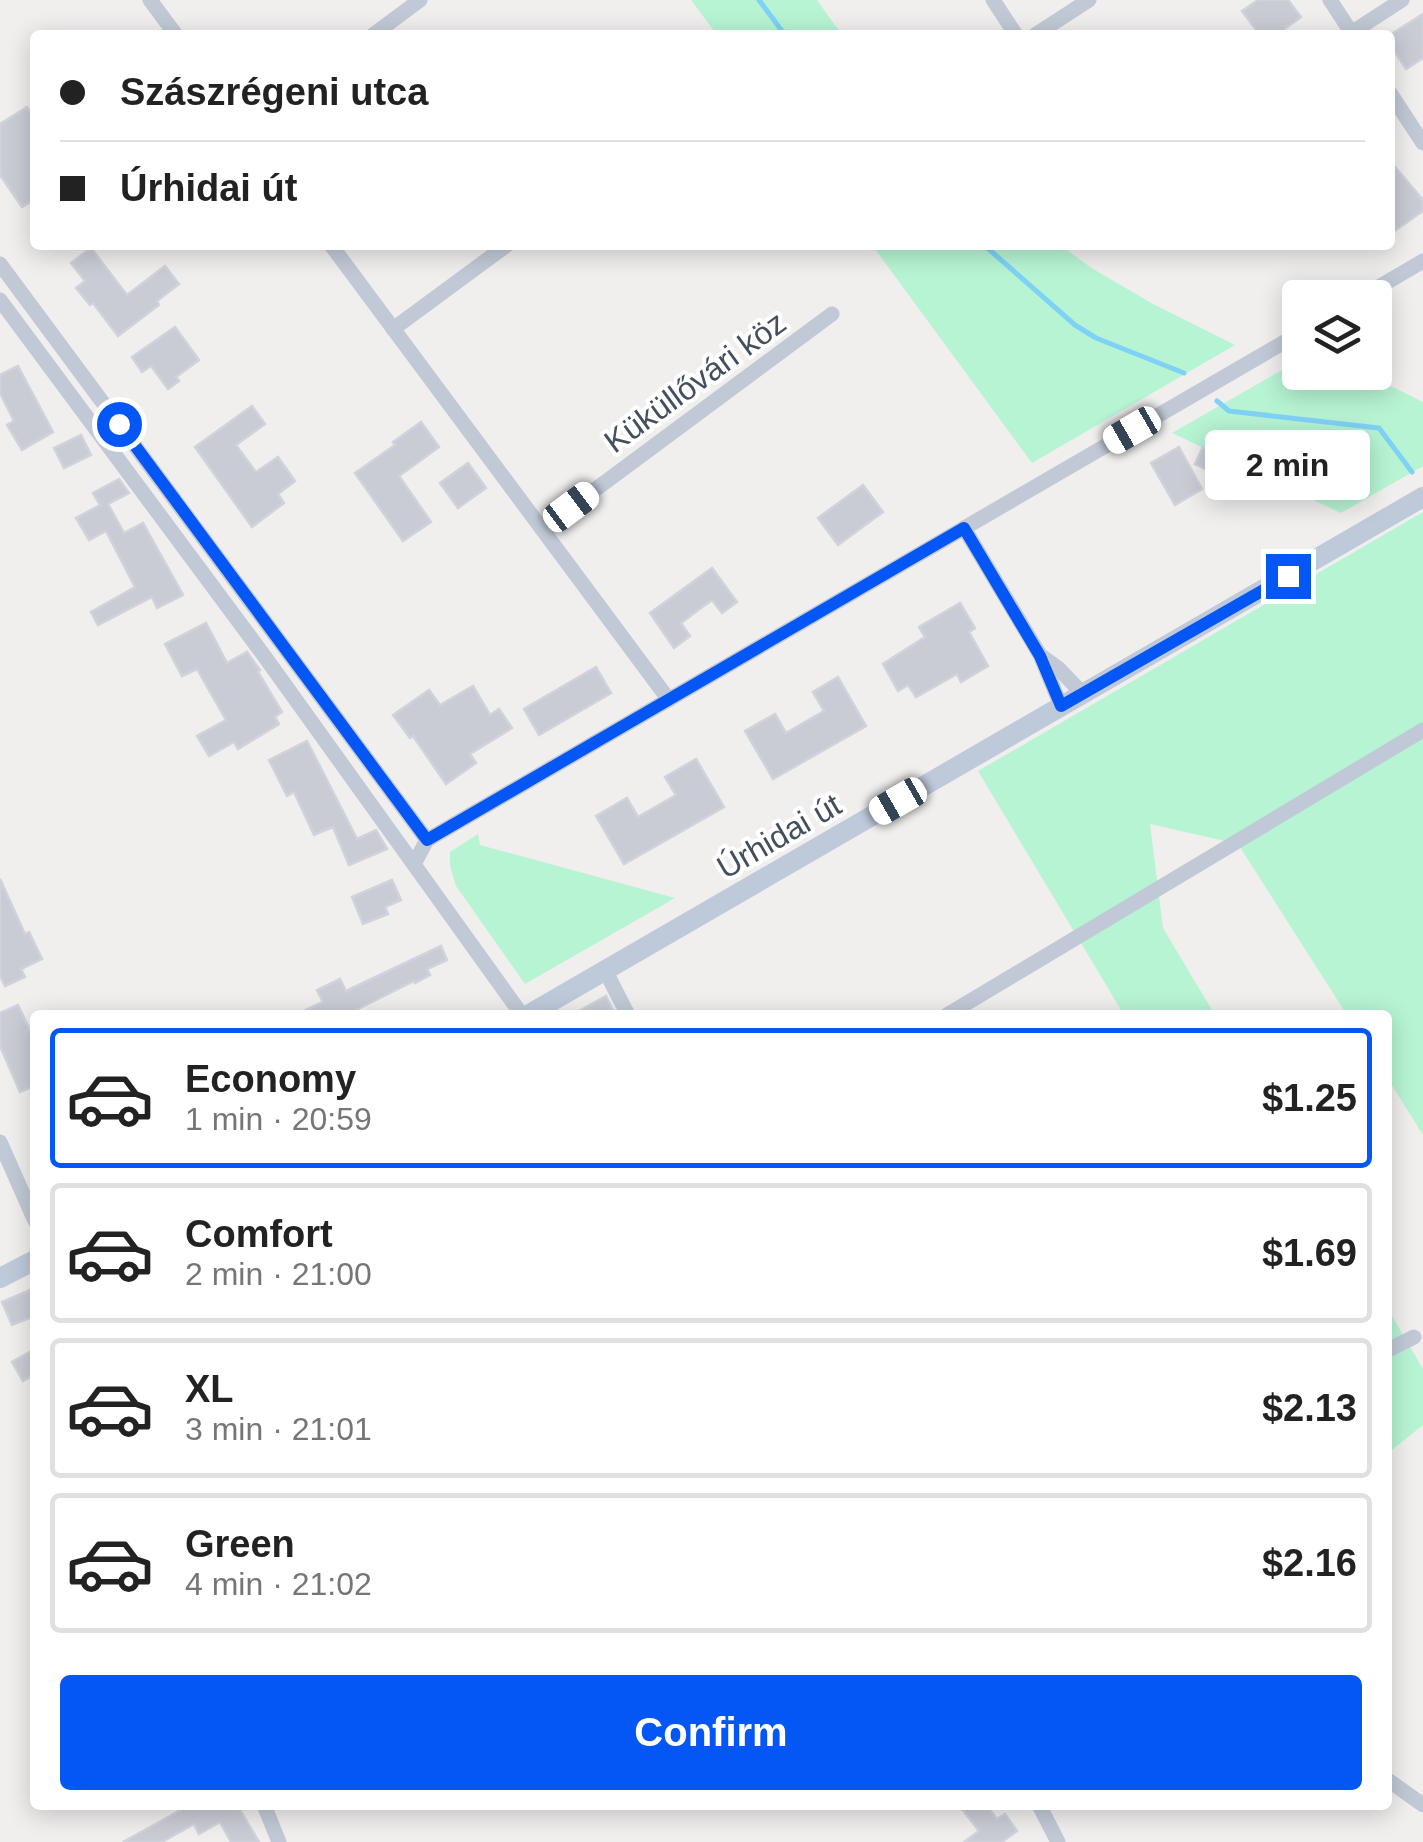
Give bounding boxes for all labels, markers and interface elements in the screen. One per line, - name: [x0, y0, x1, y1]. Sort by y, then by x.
- text: Szászrégeni utca: [120, 71, 428, 113]
- text: Úrhidai út: [120, 167, 297, 209]
- map controls: [1282, 280, 1392, 390]
- button: layers: [1282, 280, 1392, 390]
- street label: Küküllővári köz: [597, 304, 793, 460]
- route start: [97, 402, 142, 447]
- car: [1099, 402, 1165, 458]
- callout: 2 min: [1206, 431, 1370, 501]
- text: 2 min: [1246, 447, 1329, 483]
- car: [538, 477, 604, 537]
- route end: [1266, 554, 1311, 599]
- car: [865, 773, 931, 829]
- street label: Úrhidai út: [711, 786, 847, 886]
- icon: car: [65, 1053, 155, 1143]
- text: Economy: [185, 1058, 356, 1100]
- text: $1.25: [1262, 1077, 1357, 1119]
- text: 1 min · 20:59: [185, 1101, 372, 1137]
- icon: car: [65, 1208, 155, 1298]
- text: Comfort: [185, 1213, 333, 1255]
- text: $1.69: [1262, 1232, 1357, 1274]
- text: 2 min · 21:00: [185, 1256, 372, 1292]
- icon: car: [65, 1363, 155, 1453]
- text: XL: [185, 1368, 234, 1410]
- text: $2.13: [1262, 1387, 1357, 1429]
- text: 3 min · 21:01: [185, 1411, 372, 1447]
- icon: car: [65, 1518, 155, 1608]
- text: Green: [185, 1523, 295, 1565]
- text: $2.16: [1262, 1542, 1357, 1584]
- text: 4 min · 21:02: [185, 1566, 372, 1602]
- button: Confirm: [60, 1675, 1362, 1790]

